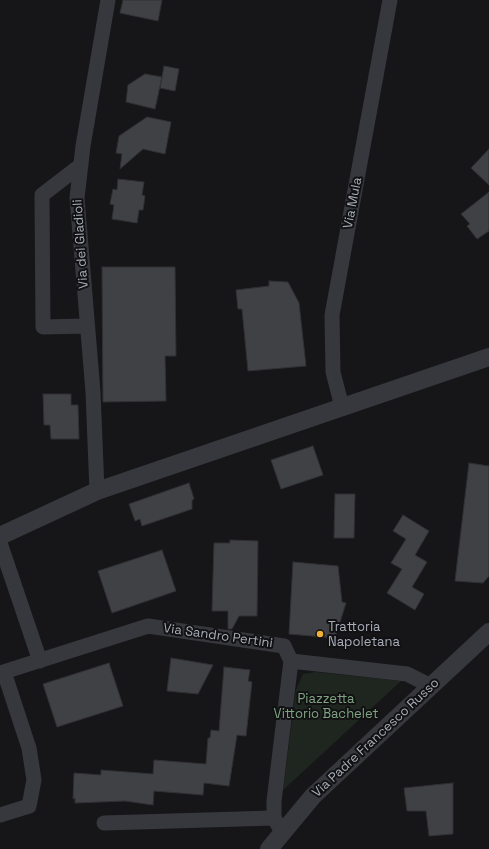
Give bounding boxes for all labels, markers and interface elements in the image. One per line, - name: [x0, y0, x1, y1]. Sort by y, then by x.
- street label: Via Mula: [340, 176, 366, 230]
- street label: Via dei Gladioli: [70, 199, 92, 289]
- place label: Trattoria Napoletana: [328, 619, 400, 650]
- street label: Via Sandro Pertini: [162, 621, 274, 651]
- marker: Trattoria Napoletana: [315, 629, 325, 639]
- street label: Via Padre Francesco Russo: [309, 675, 443, 801]
- park label: Piazzetta Vittorio Bachelet: [274, 691, 378, 722]

